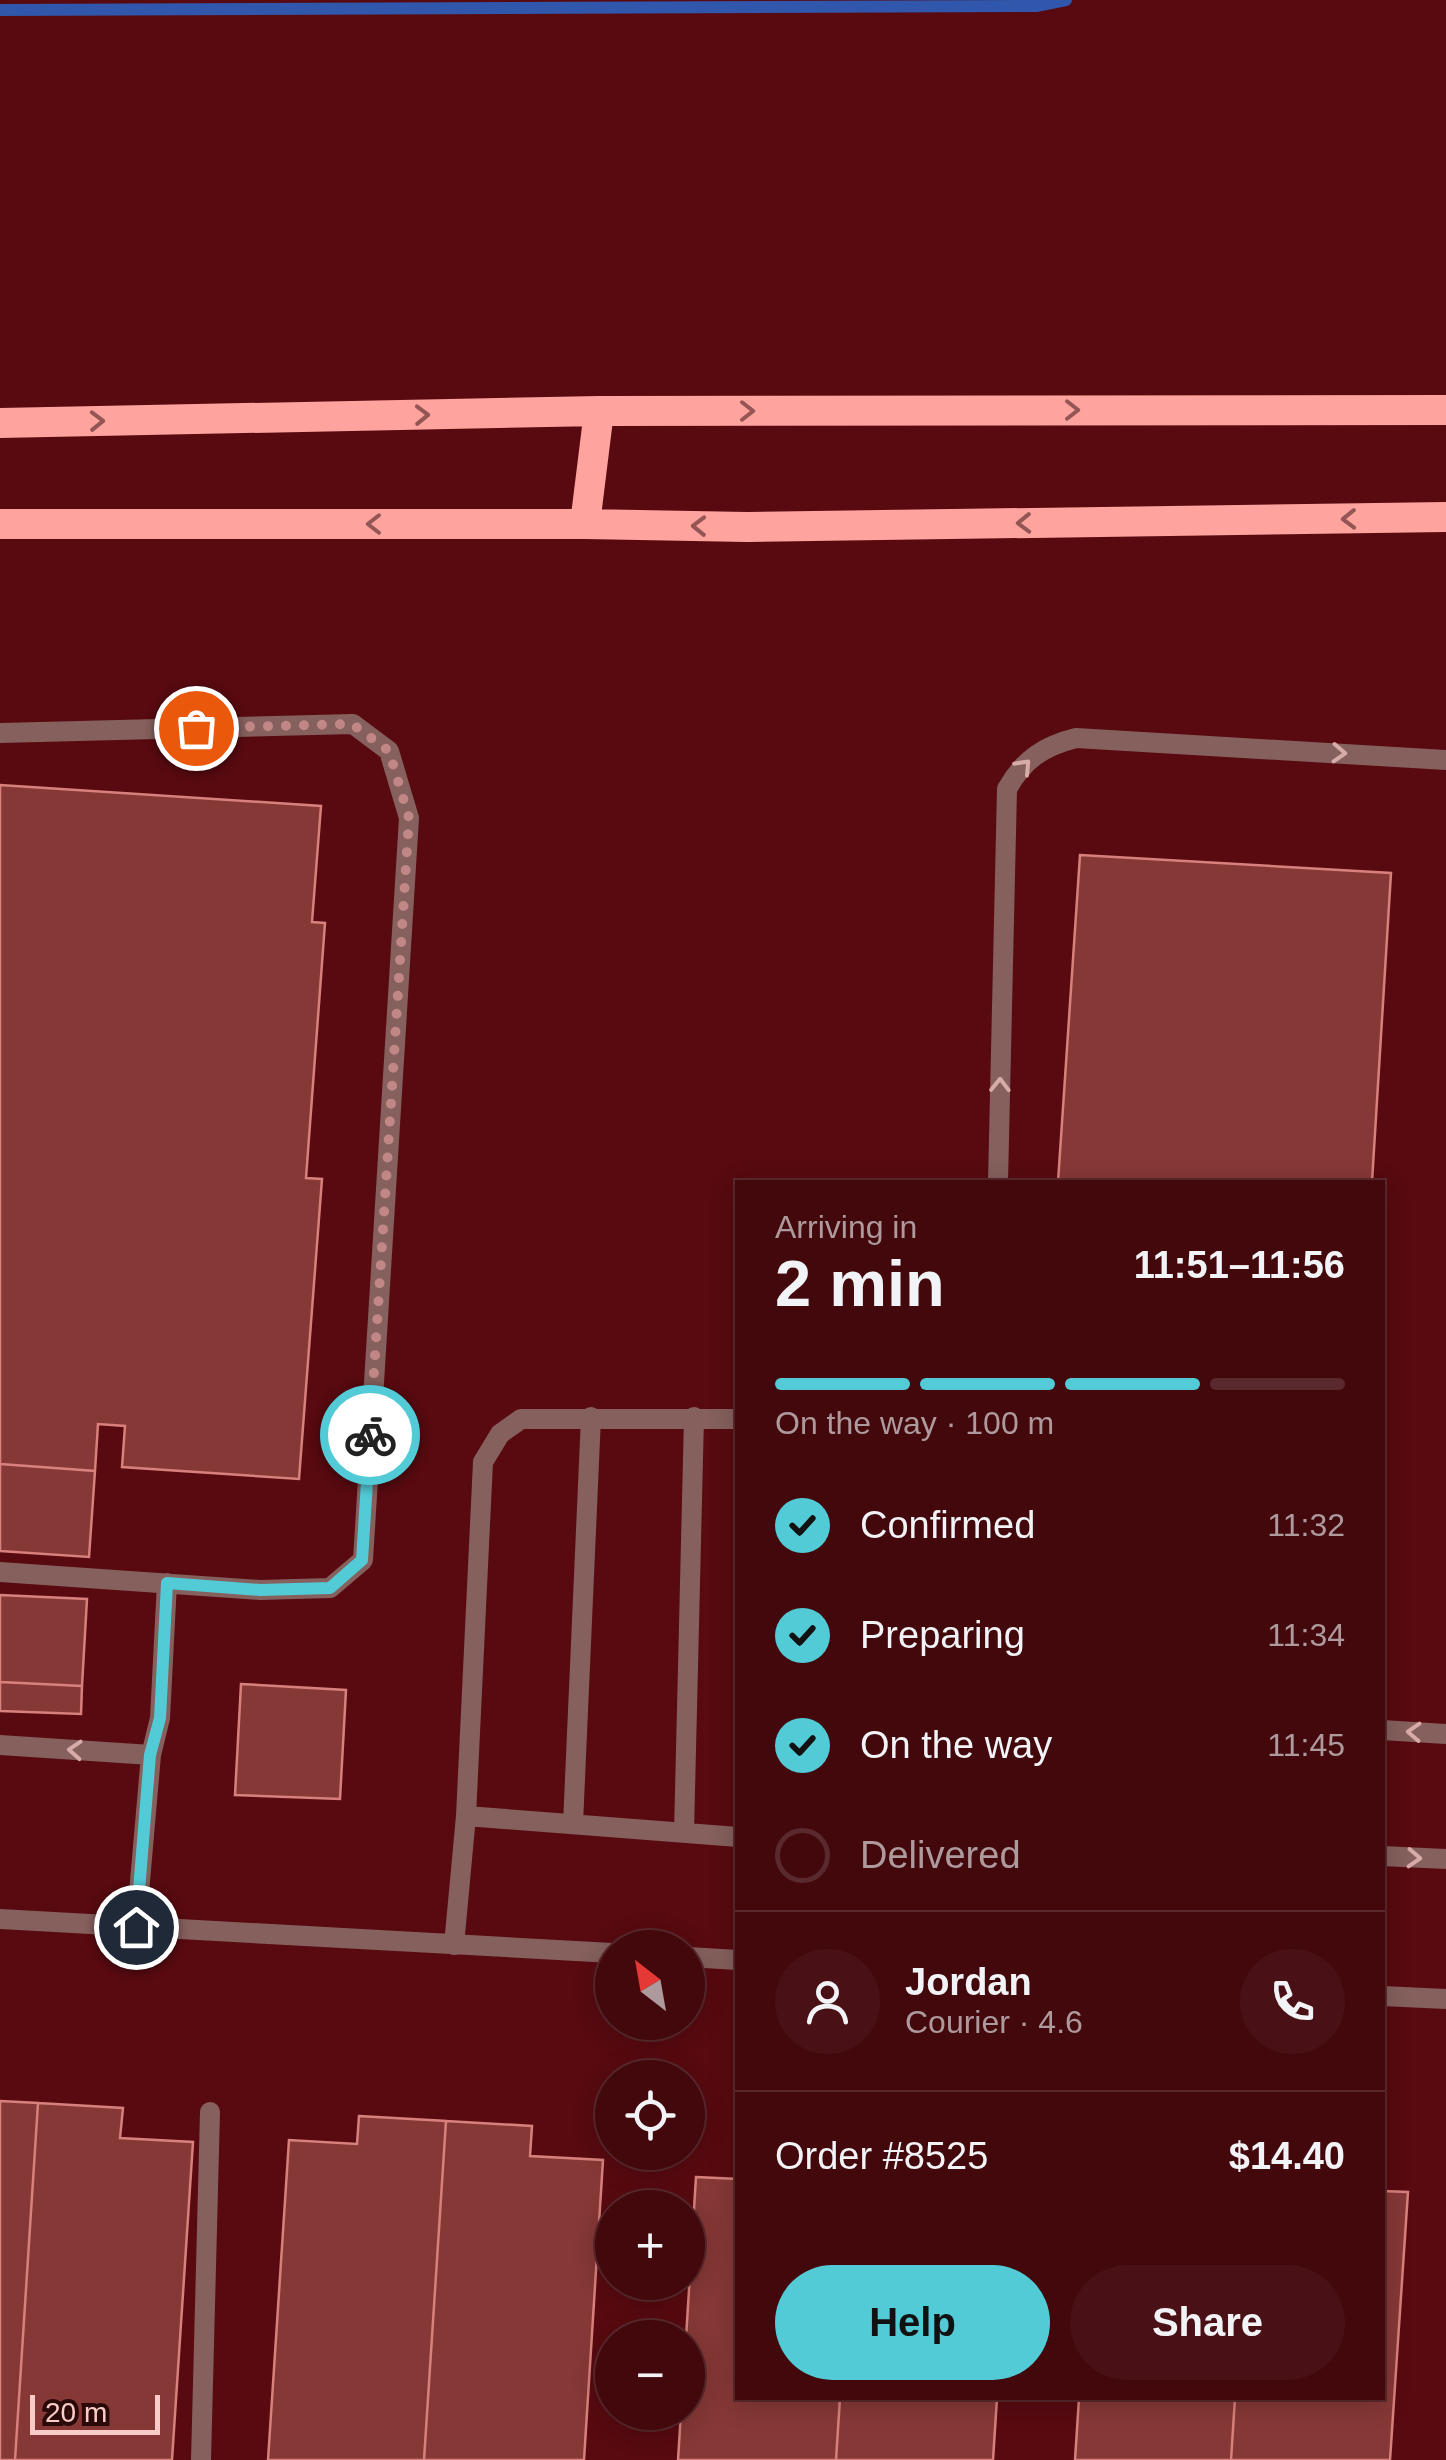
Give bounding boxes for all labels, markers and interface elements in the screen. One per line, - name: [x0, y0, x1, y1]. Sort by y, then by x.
- one-way arrow: [1066, 399, 1081, 421]
- one-way arrow: [740, 400, 756, 422]
- one-way arrow: [415, 405, 431, 426]
- one-way arrow: [90, 411, 106, 432]
- one-way arrow: [1340, 508, 1356, 529]
- one-way arrow: [365, 513, 380, 535]
- one-way arrow: [1015, 513, 1031, 534]
- one-way arrow: [690, 516, 706, 537]
- pin: [154, 686, 239, 771]
- icon: bag: [169, 701, 224, 756]
- one-way arrow: [1332, 742, 1348, 763]
- one-way arrow: [1013, 760, 1031, 778]
- one-way arrow: [990, 1077, 1011, 1093]
- text: Arriving in: [775, 1209, 917, 1245]
- text: 11:51–11:56: [1134, 1244, 1345, 1286]
- text: 2 min: [775, 1247, 945, 1320]
- courier: [320, 1385, 420, 1485]
- text: On the way · 100 m: [775, 1405, 1054, 1441]
- icon: bike: [343, 1408, 398, 1463]
- icon: check: [775, 1498, 830, 1553]
- text: Confirmed: [860, 1504, 1035, 1546]
- text: 11:32: [1267, 1507, 1345, 1543]
- icon: check: [775, 1608, 830, 1663]
- text: Preparing: [860, 1614, 1025, 1656]
- text: 11:34: [1267, 1617, 1345, 1653]
- icon: check: [775, 1718, 830, 1773]
- one-way arrow: [1406, 1722, 1422, 1743]
- text: On the way: [860, 1724, 1052, 1766]
- text: 11:45: [1267, 1727, 1345, 1763]
- one-way arrow: [67, 1740, 83, 1762]
- text: Delivered: [860, 1834, 1021, 1876]
- one-way arrow: [1407, 1847, 1423, 1868]
- pin: [94, 1885, 179, 1970]
- icon: home: [109, 1900, 164, 1955]
- north arrow: [595, 1930, 705, 2040]
- map controls: [595, 1930, 705, 2430]
- button: person: [775, 1949, 880, 2054]
- button: phone: [1240, 1949, 1345, 2054]
- text: Jordan: [905, 1961, 1032, 2003]
- text: Courier · 4.6: [905, 2004, 1083, 2040]
- button: locate: [595, 2060, 705, 2170]
- text: Order #8525: [775, 2135, 988, 2177]
- text: $14.40: [1229, 2135, 1345, 2177]
- button: +: [595, 2190, 705, 2300]
- button: Help: [775, 2265, 1050, 2380]
- button: Share: [1070, 2265, 1345, 2380]
- button: −: [595, 2320, 705, 2430]
- scale bar: [30, 2390, 160, 2434]
- text: 20 m: [45, 2397, 107, 2428]

